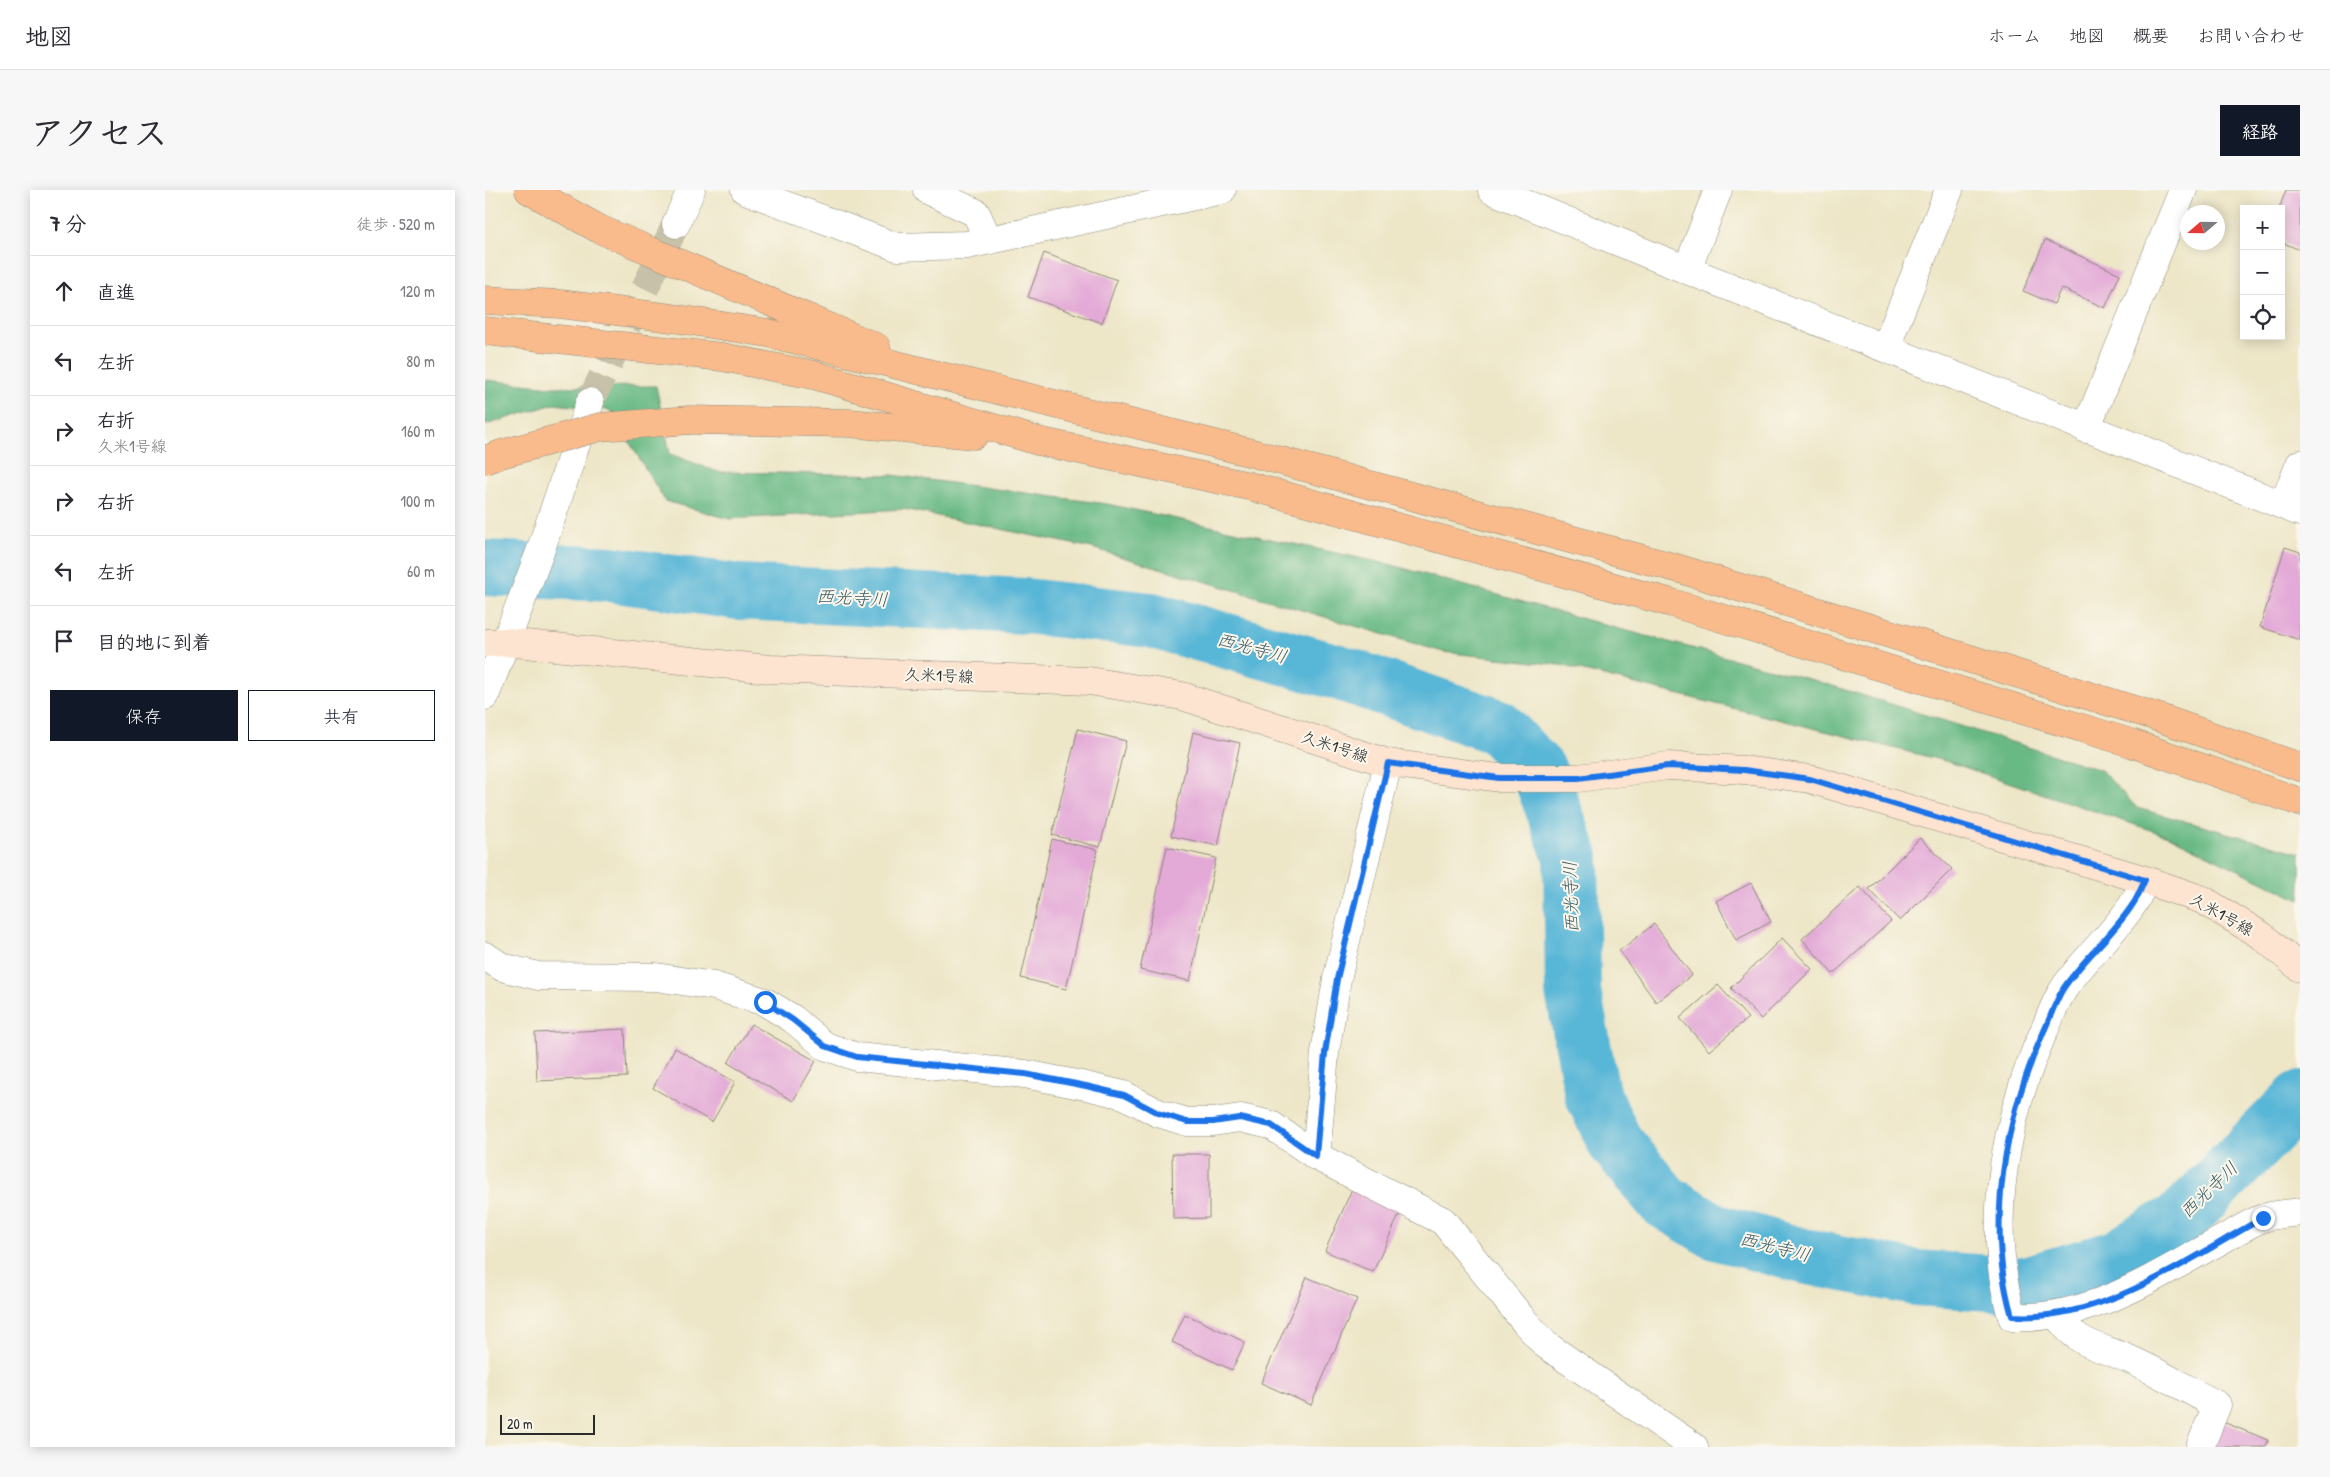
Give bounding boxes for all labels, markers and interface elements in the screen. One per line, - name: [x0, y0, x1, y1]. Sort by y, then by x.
- text: 地図: [25, 20, 73, 52]
- text: ホーム: [1988, 23, 2041, 48]
- text: 地図: [2069, 23, 2105, 48]
- text: 概要: [2133, 23, 2169, 48]
- text: お問い合わせ: [2197, 23, 2305, 48]
- button: 経路: [2220, 105, 2300, 156]
- text: アクセス: [30, 109, 168, 156]
- north arrow: [2180, 205, 2225, 250]
- map controls: [2240, 205, 2285, 340]
- button: +: [2240, 205, 2285, 250]
- text: 7 分: [50, 209, 86, 238]
- text: 徒歩 · 520 m: [356, 213, 435, 235]
- button: −: [2240, 250, 2285, 295]
- icon: ahead: [50, 277, 78, 305]
- text: 直進: [97, 279, 135, 305]
- text: 120 m: [400, 280, 435, 302]
- button: locate: [2240, 295, 2285, 340]
- icon: left: [50, 347, 78, 375]
- text: 左折: [97, 349, 135, 375]
- text: 80 m: [406, 350, 435, 372]
- text: 右折: [97, 407, 135, 433]
- icon: right: [50, 417, 78, 445]
- text: 160 m: [401, 420, 435, 442]
- text: 久米1号線: [97, 435, 167, 457]
- icon: right: [50, 487, 78, 515]
- text: 右折: [97, 489, 135, 515]
- text: 100 m: [400, 490, 435, 512]
- icon: left: [50, 557, 78, 585]
- text: 左折: [97, 559, 135, 585]
- text: 60 m: [407, 560, 435, 582]
- water label: 西光寺川: [815, 583, 889, 612]
- water label: 西光寺川: [1214, 626, 1290, 669]
- icon: arrive: [50, 627, 78, 655]
- text: 目的地に到着: [97, 629, 211, 655]
- street label: 久米1号線: [904, 663, 974, 687]
- button: 保存: [50, 690, 238, 741]
- button: 共有: [248, 690, 435, 741]
- street label: 久米1号線: [1298, 725, 1372, 767]
- water label: 西光寺川: [1557, 861, 1584, 933]
- street label: 久米1号線: [2186, 887, 2258, 941]
- route start: [754, 991, 777, 1014]
- water label: 西光寺川: [2174, 1156, 2243, 1224]
- route end: [2252, 1207, 2275, 1230]
- water label: 西光寺川: [1737, 1226, 1813, 1267]
- scale bar: [500, 1412, 595, 1435]
- text: 20 m: [507, 1414, 533, 1433]

